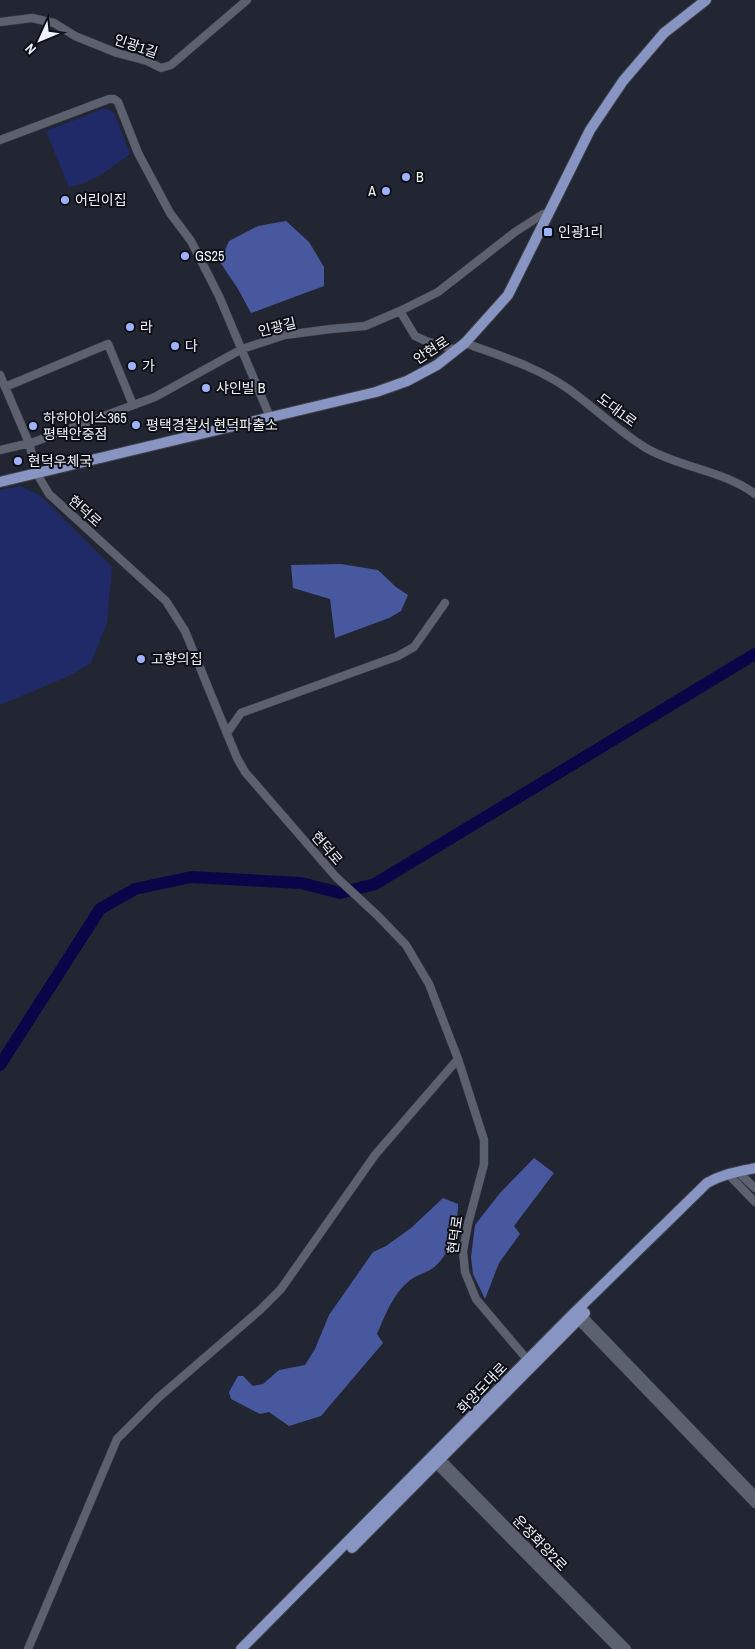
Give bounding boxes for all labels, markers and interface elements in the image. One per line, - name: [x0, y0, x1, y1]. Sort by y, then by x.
- north arrow: [15, 15, 65, 65]
- street label: 인광1길: [112, 30, 160, 62]
- text: N: [21, 40, 40, 58]
- place label: B: [416, 168, 424, 186]
- marker: B: [400, 171, 412, 183]
- place label: A: [367, 182, 376, 200]
- marker: A: [380, 185, 392, 197]
- place label: 어린이집: [75, 191, 127, 209]
- marker: 어린이집: [59, 194, 71, 206]
- place label: 인광1리: [558, 223, 603, 241]
- marker: 인광1리: [542, 226, 554, 238]
- place label: GS25: [195, 247, 224, 265]
- marker: GS25: [179, 250, 191, 262]
- street label: 인광길: [256, 314, 298, 340]
- place label: 라: [140, 318, 153, 336]
- marker: 라: [124, 321, 136, 333]
- street label: 안현로: [410, 332, 452, 368]
- place label: 다: [185, 337, 198, 355]
- marker: 다: [169, 340, 181, 352]
- place label: 가: [142, 357, 155, 375]
- marker: 가: [126, 360, 138, 372]
- place label: 샤인빌 B: [216, 379, 266, 397]
- marker: 샤인빌 B: [200, 382, 212, 394]
- street label: 도대1로: [594, 389, 640, 431]
- place label: 하하아이스365 평택안중점: [43, 409, 127, 443]
- place label: 평택경찰서 현덕파출소: [146, 416, 278, 434]
- marker: 평택경찰서 현덕파출소: [130, 419, 142, 431]
- marker: 하하아이스365 평택안중점: [27, 420, 39, 432]
- place label: 현덕우체국: [28, 452, 93, 470]
- marker: 현덕우체국: [12, 455, 24, 467]
- street label: 현덕로: [65, 491, 105, 531]
- place label: 고향의집: [151, 650, 203, 668]
- marker: 고향의집: [135, 653, 147, 665]
- street label: 현덕로: [308, 828, 347, 869]
- street label: 현덕로: [443, 1214, 467, 1255]
- street label: 화양도대로: [453, 1359, 511, 1417]
- street label: 운정화양2로: [509, 1511, 571, 1575]

